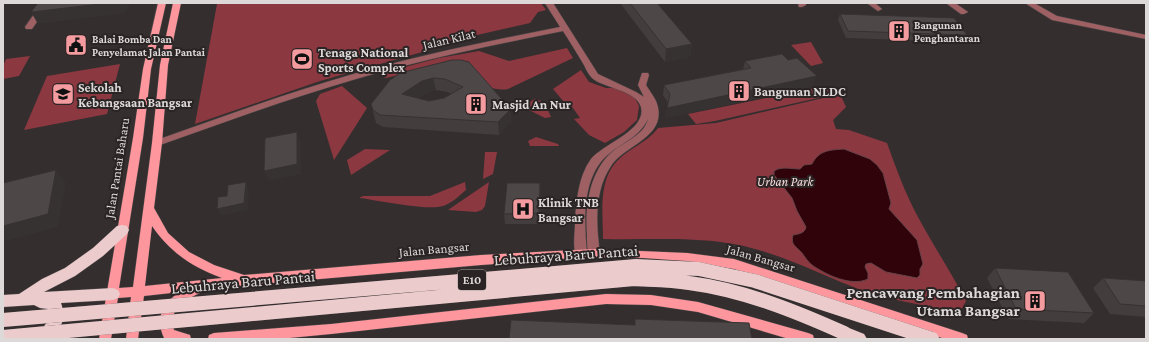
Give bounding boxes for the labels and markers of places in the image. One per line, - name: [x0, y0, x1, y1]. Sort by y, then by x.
- building icon: Bangunan Penghantaran: [886, 18, 912, 44]
- place label: Bangunan Penghantaran: [914, 19, 981, 44]
- public building icon: Balai Bomba Dan Penyelamat Jalan Pantai: [63, 32, 89, 58]
- place label: Balai Bomba Dan Penyelamat Jalan Pantai: [92, 33, 206, 58]
- place label: Tenaga National Sports Complex: [318, 45, 409, 75]
- sports icon: Tenaga National Sports Complex: [289, 46, 315, 72]
- building icon: Bangunan NLDC: [726, 78, 752, 104]
- place label: Sekolah Kebangsaan Bangsar: [78, 80, 193, 110]
- school or university icon: Sekolah Kebangsaan Bangsar: [50, 81, 76, 107]
- place label: Bangunan NLDC: [754, 84, 846, 99]
- building icon: Masjid An Nur: [463, 91, 489, 117]
- place label: Masjid An Nur: [492, 97, 572, 113]
- place label: Klinik TNB Bangsar: [538, 195, 599, 225]
- hospital icon: Klinik TNB Bangsar: [510, 196, 536, 222]
- place label: Pencawang Pembahagian Utama Bangsar: [846, 284, 1021, 319]
- building icon: Pencawang Pembahagian Utama Bangsar: [1022, 288, 1048, 314]

